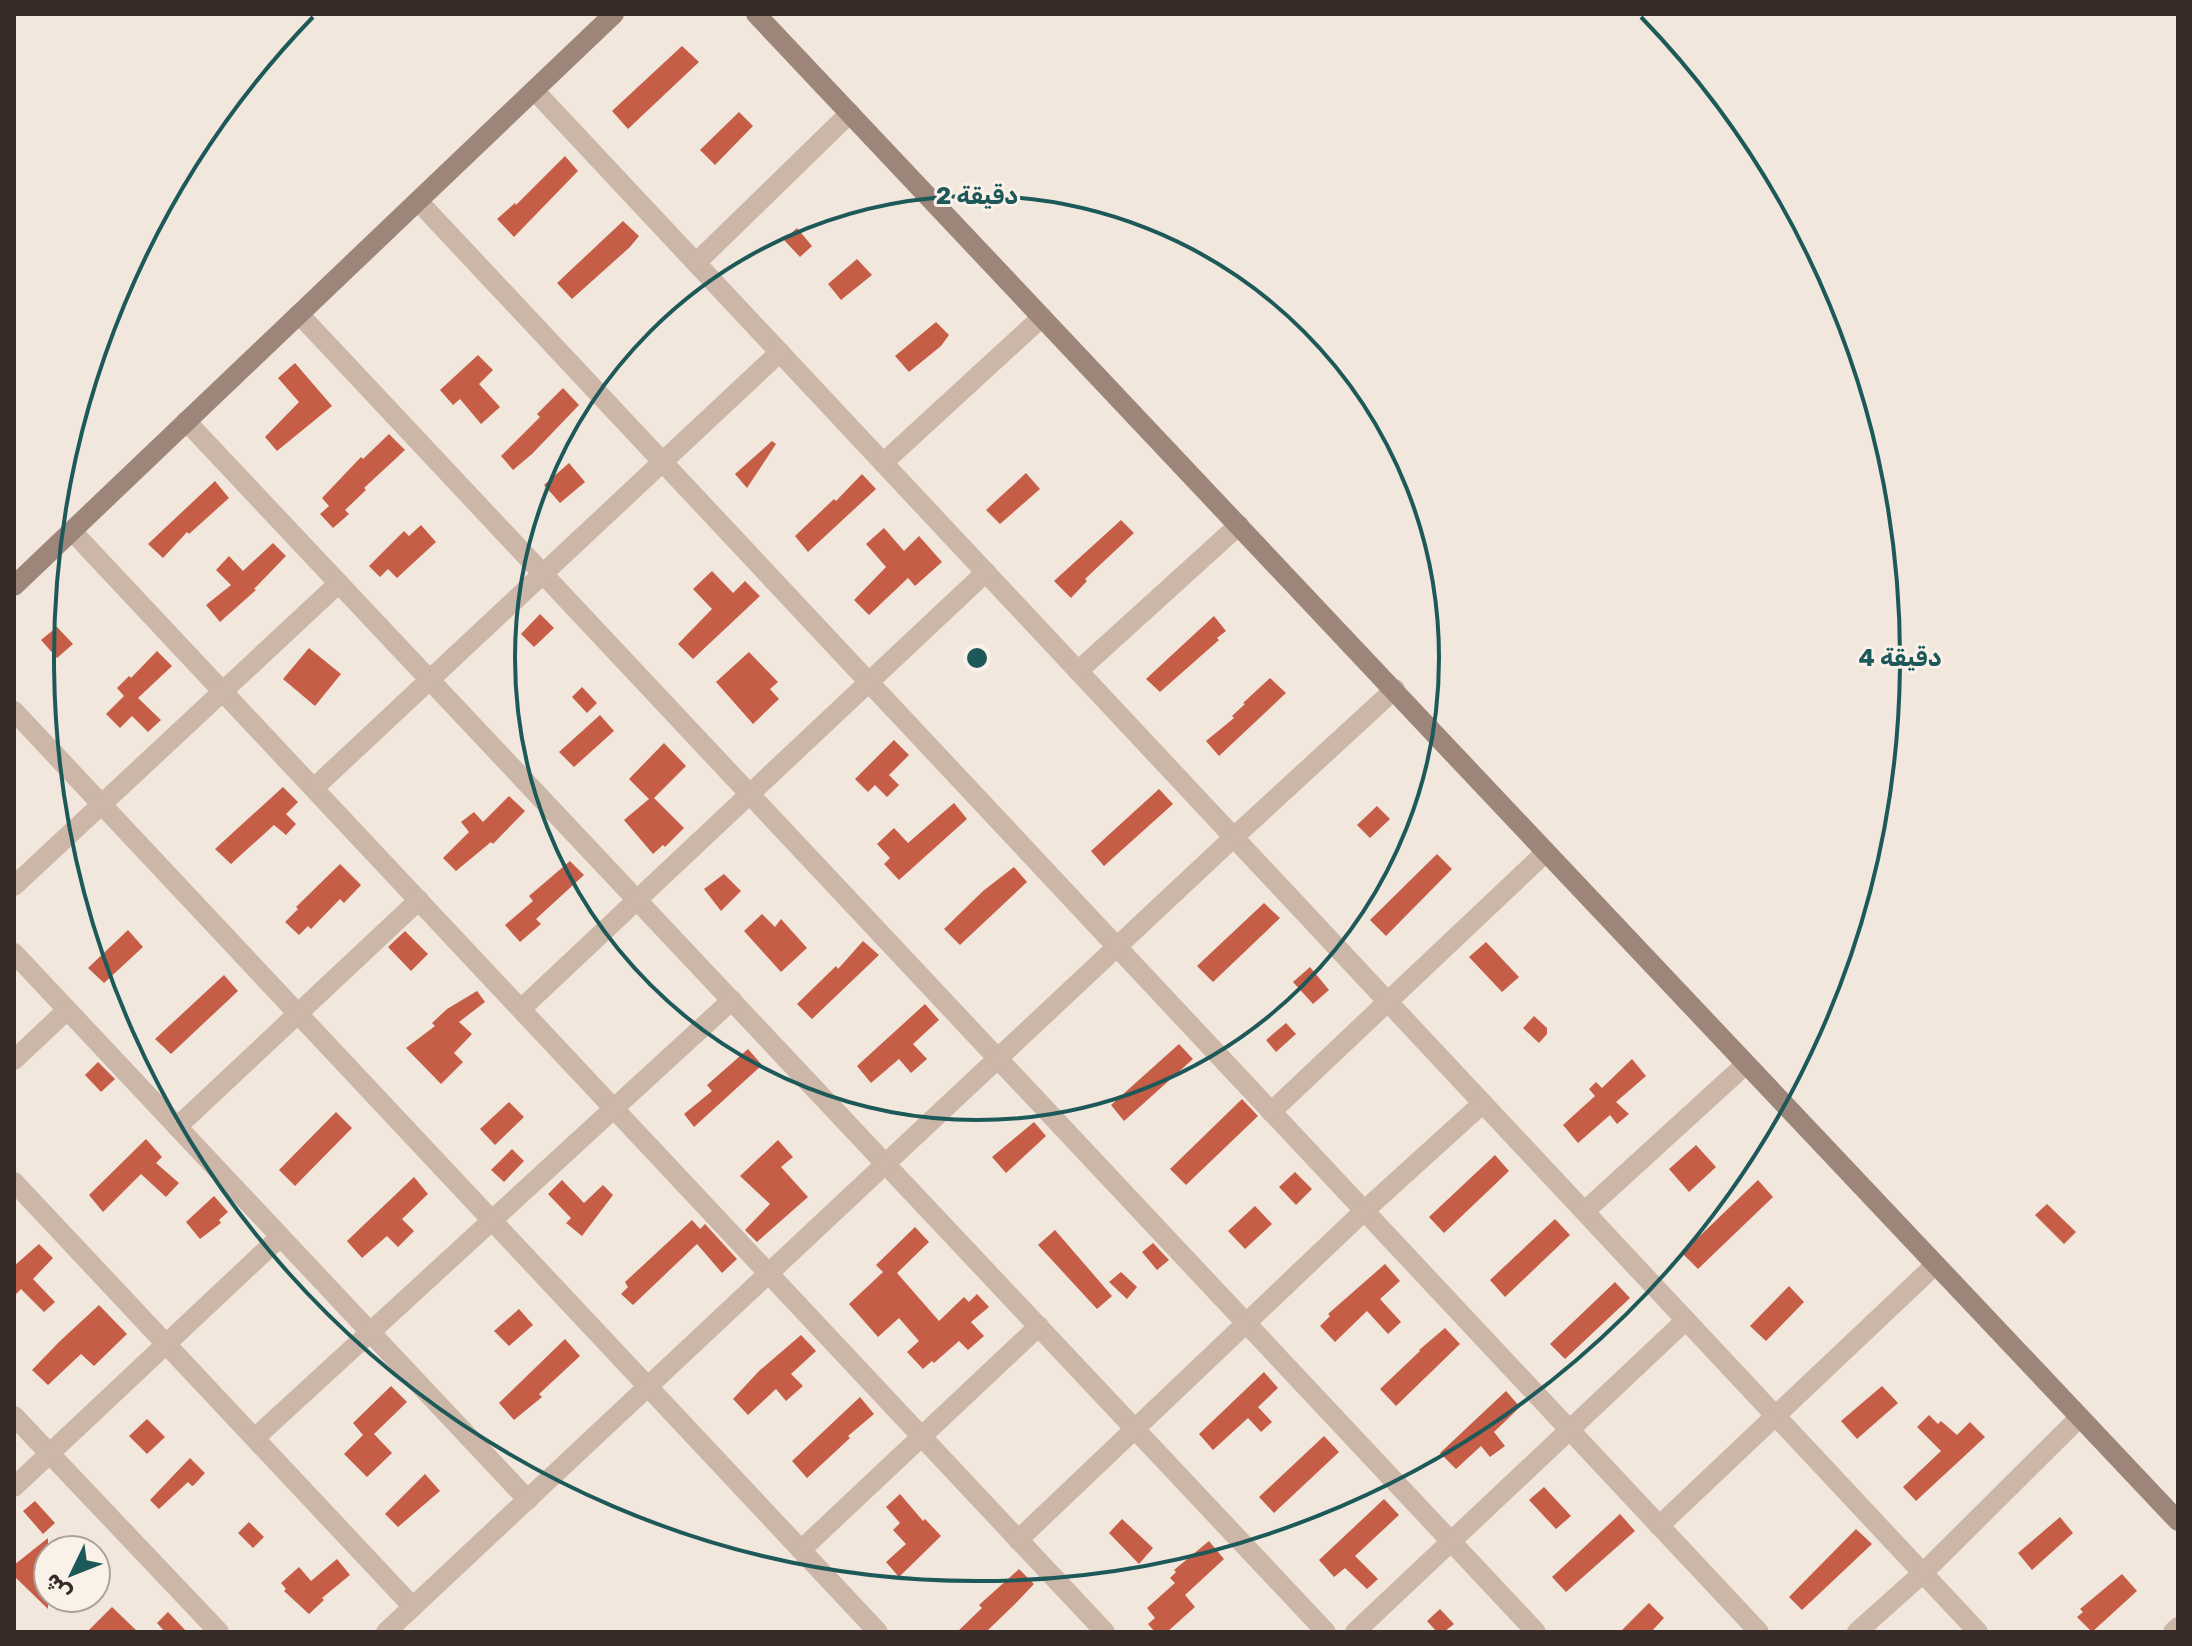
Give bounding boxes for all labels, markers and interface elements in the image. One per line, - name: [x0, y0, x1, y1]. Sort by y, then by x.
- text: 2 دقيقة: [936, 182, 1018, 210]
- centre of rings: [963, 644, 991, 672]
- text: 4 دقيقة: [1858, 644, 1942, 672]
- north arrow: [32, 1534, 112, 1614]
- text: ش: [38, 1568, 77, 1607]

